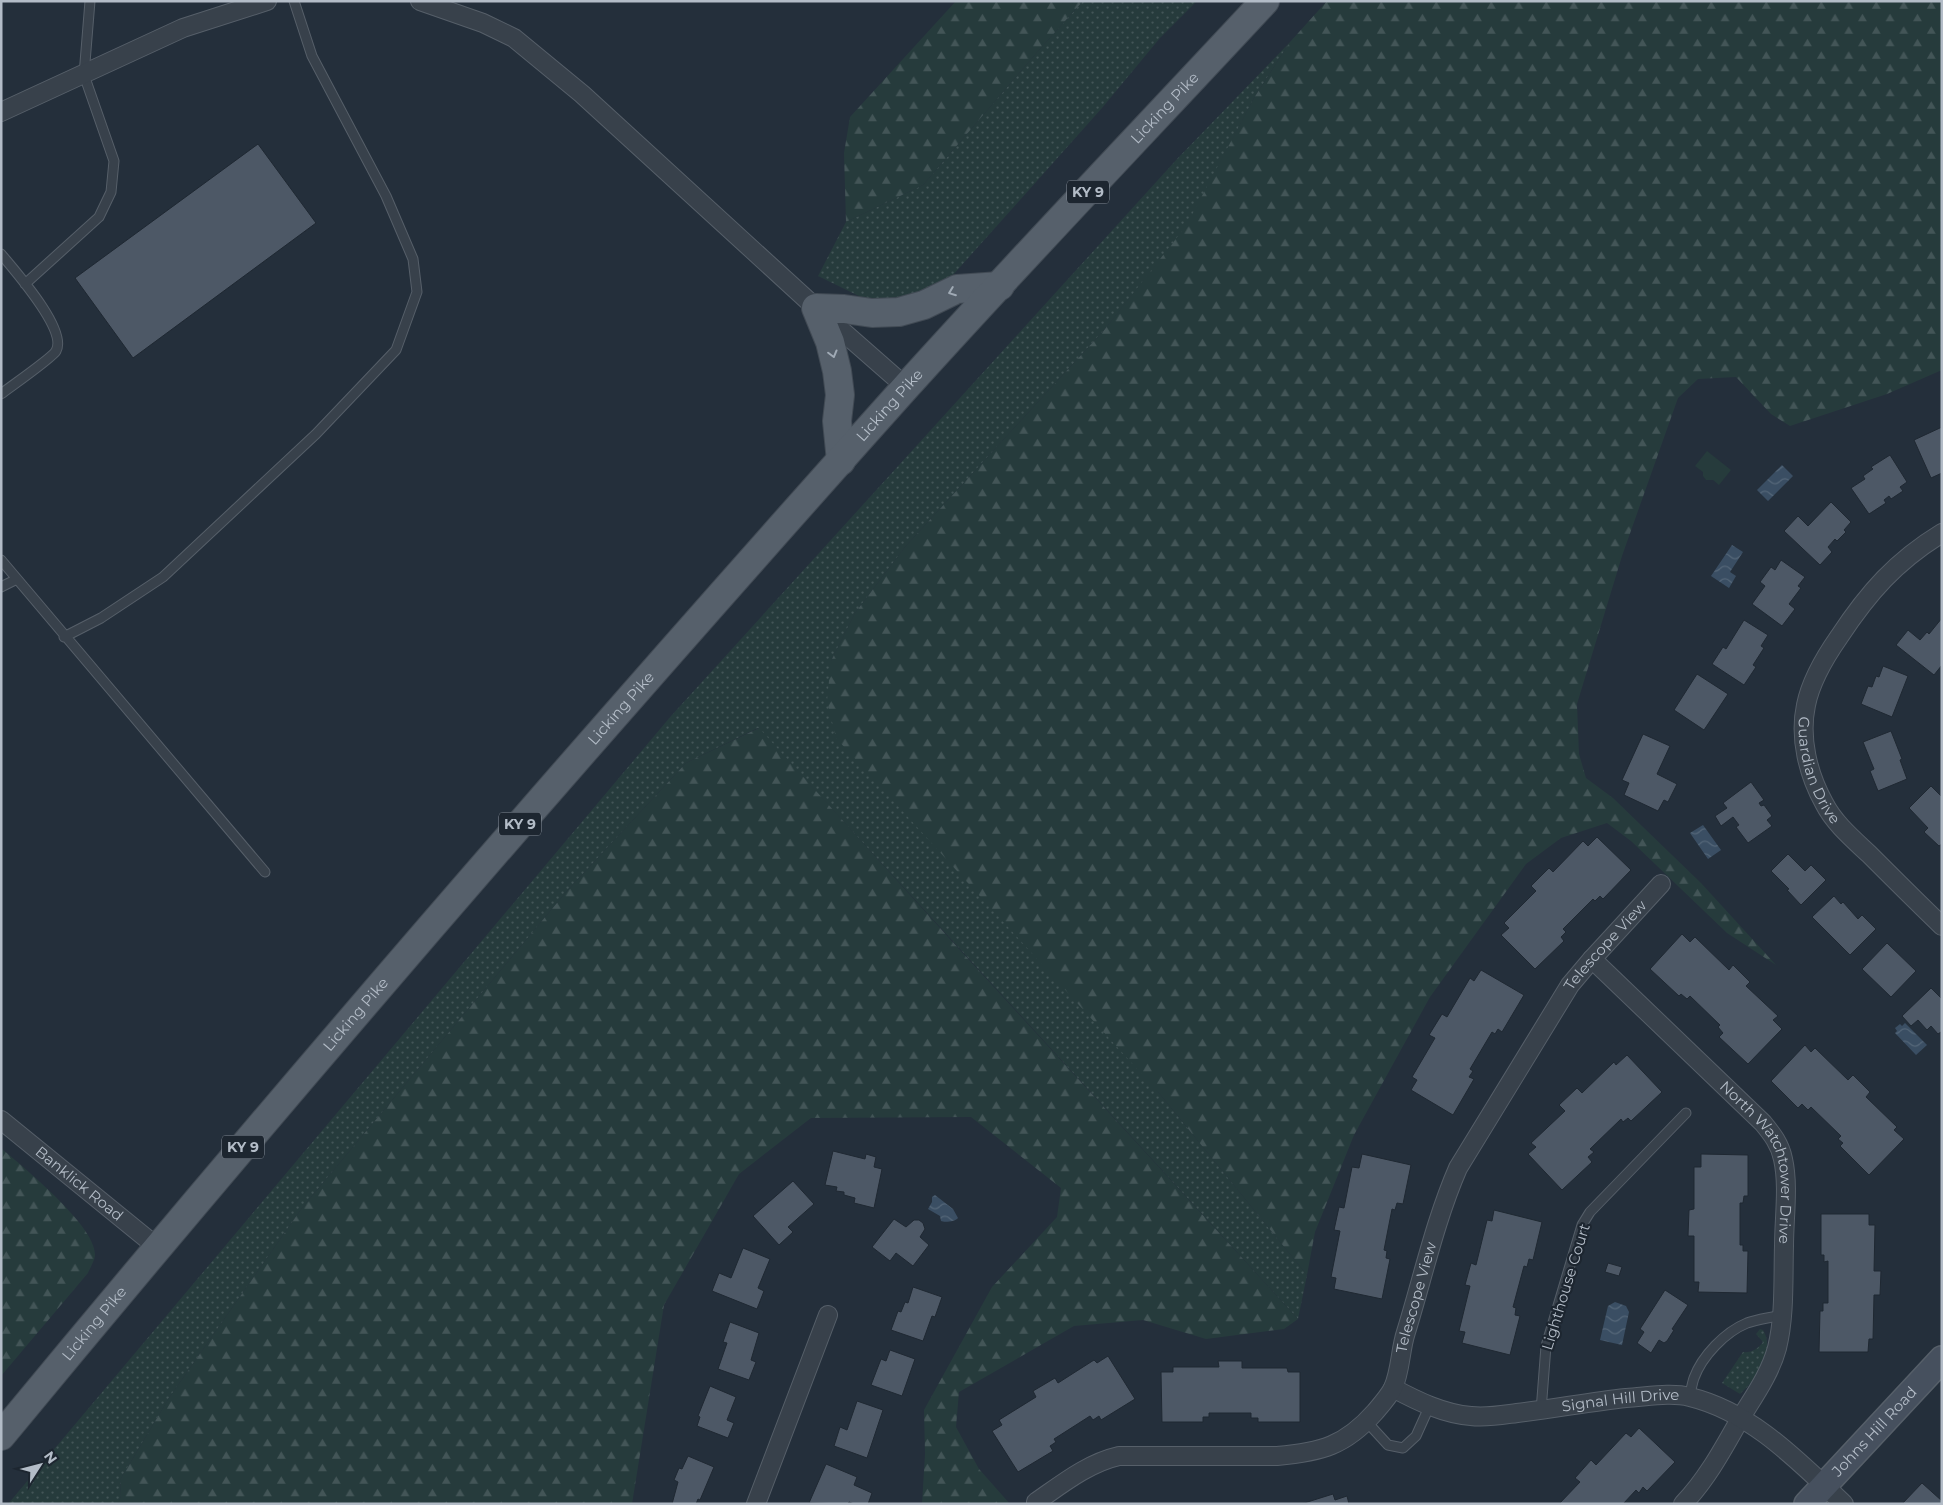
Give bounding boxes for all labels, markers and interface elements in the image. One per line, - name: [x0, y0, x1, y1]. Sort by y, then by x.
- street label: Licking Pike: [1126, 68, 1203, 147]
- road number: KY 9: [1067, 180, 1109, 203]
- one-way arrow: [948, 286, 957, 296]
- one-way arrow: [827, 349, 837, 357]
- street label: Licking Pike: [852, 365, 927, 445]
- street label: Licking Pike: [583, 668, 658, 749]
- street label: Guardian Drive: [1794, 716, 1845, 828]
- road number: KY 9: [499, 812, 541, 836]
- street label: Telescope View: [1559, 895, 1651, 993]
- street label: Licking Pike: [319, 973, 392, 1055]
- street label: North Watchtower Drive: [1716, 1077, 1796, 1244]
- road number: KY 9: [222, 1136, 264, 1158]
- street label: Banklick Road: [32, 1142, 127, 1225]
- street label: Lighthouse Court: [1537, 1221, 1594, 1352]
- street label: Telescope View: [1391, 1239, 1441, 1354]
- street label: Licking Pike: [57, 1282, 130, 1364]
- street label: Johns Hill Road: [1827, 1382, 1921, 1481]
- street label: Signal Hill Drive: [1560, 1385, 1680, 1416]
- north arrow: [15, 1440, 65, 1490]
- text: N: [40, 1447, 61, 1467]

